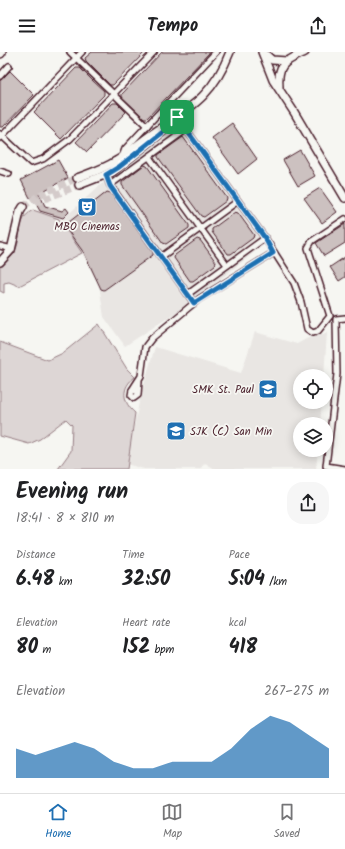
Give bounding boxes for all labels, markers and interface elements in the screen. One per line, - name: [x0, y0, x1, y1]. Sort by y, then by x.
- text: Tempo: [147, 12, 198, 41]
- icon: menu: [16, 15, 38, 37]
- icon: share: [307, 15, 329, 37]
- pin: [160, 100, 194, 134]
- icon: arrive: [166, 106, 188, 128]
- theatre icon: MBO Cinemas: [76, 196, 98, 218]
- place label: MBO Cinemas: [54, 218, 120, 236]
- map controls: [293, 369, 333, 457]
- button: locate: [293, 369, 333, 409]
- school or university icon: SMK St. Paul: [257, 378, 279, 400]
- place label: SMK St. Paul: [192, 381, 254, 399]
- button: layers: [293, 417, 333, 457]
- school or university icon: SJK (C) San Min: [165, 420, 187, 442]
- place label: SJK (C) San Min: [190, 423, 272, 441]
- text: Evening run: [16, 475, 128, 510]
- button: share: [287, 482, 329, 524]
- text: 18:41 · 8 × 810 m: [16, 508, 114, 529]
- text: Distance: [16, 546, 56, 564]
- text: Time: [122, 546, 145, 564]
- text: Pace: [229, 546, 250, 564]
- text: 6.48: [16, 564, 54, 596]
- text: 32:50: [122, 564, 170, 596]
- text: 5:04: [229, 564, 265, 596]
- text: km: [54, 573, 73, 591]
- text: /km: [265, 573, 287, 591]
- text: Elevation: [16, 614, 58, 632]
- text: Heart rate: [122, 614, 170, 632]
- text: kcal: [229, 614, 247, 632]
- text: 80: [16, 632, 38, 664]
- text: 152: [122, 632, 150, 664]
- text: 418: [229, 632, 257, 664]
- text: m: [38, 641, 51, 659]
- text: bpm: [150, 641, 174, 659]
- text: Elevation: [16, 681, 65, 702]
- text: 267–275 m: [264, 681, 329, 702]
- tab: Home: [45, 801, 71, 843]
- tab: Map: [161, 801, 183, 843]
- tab: Saved: [274, 801, 300, 843]

